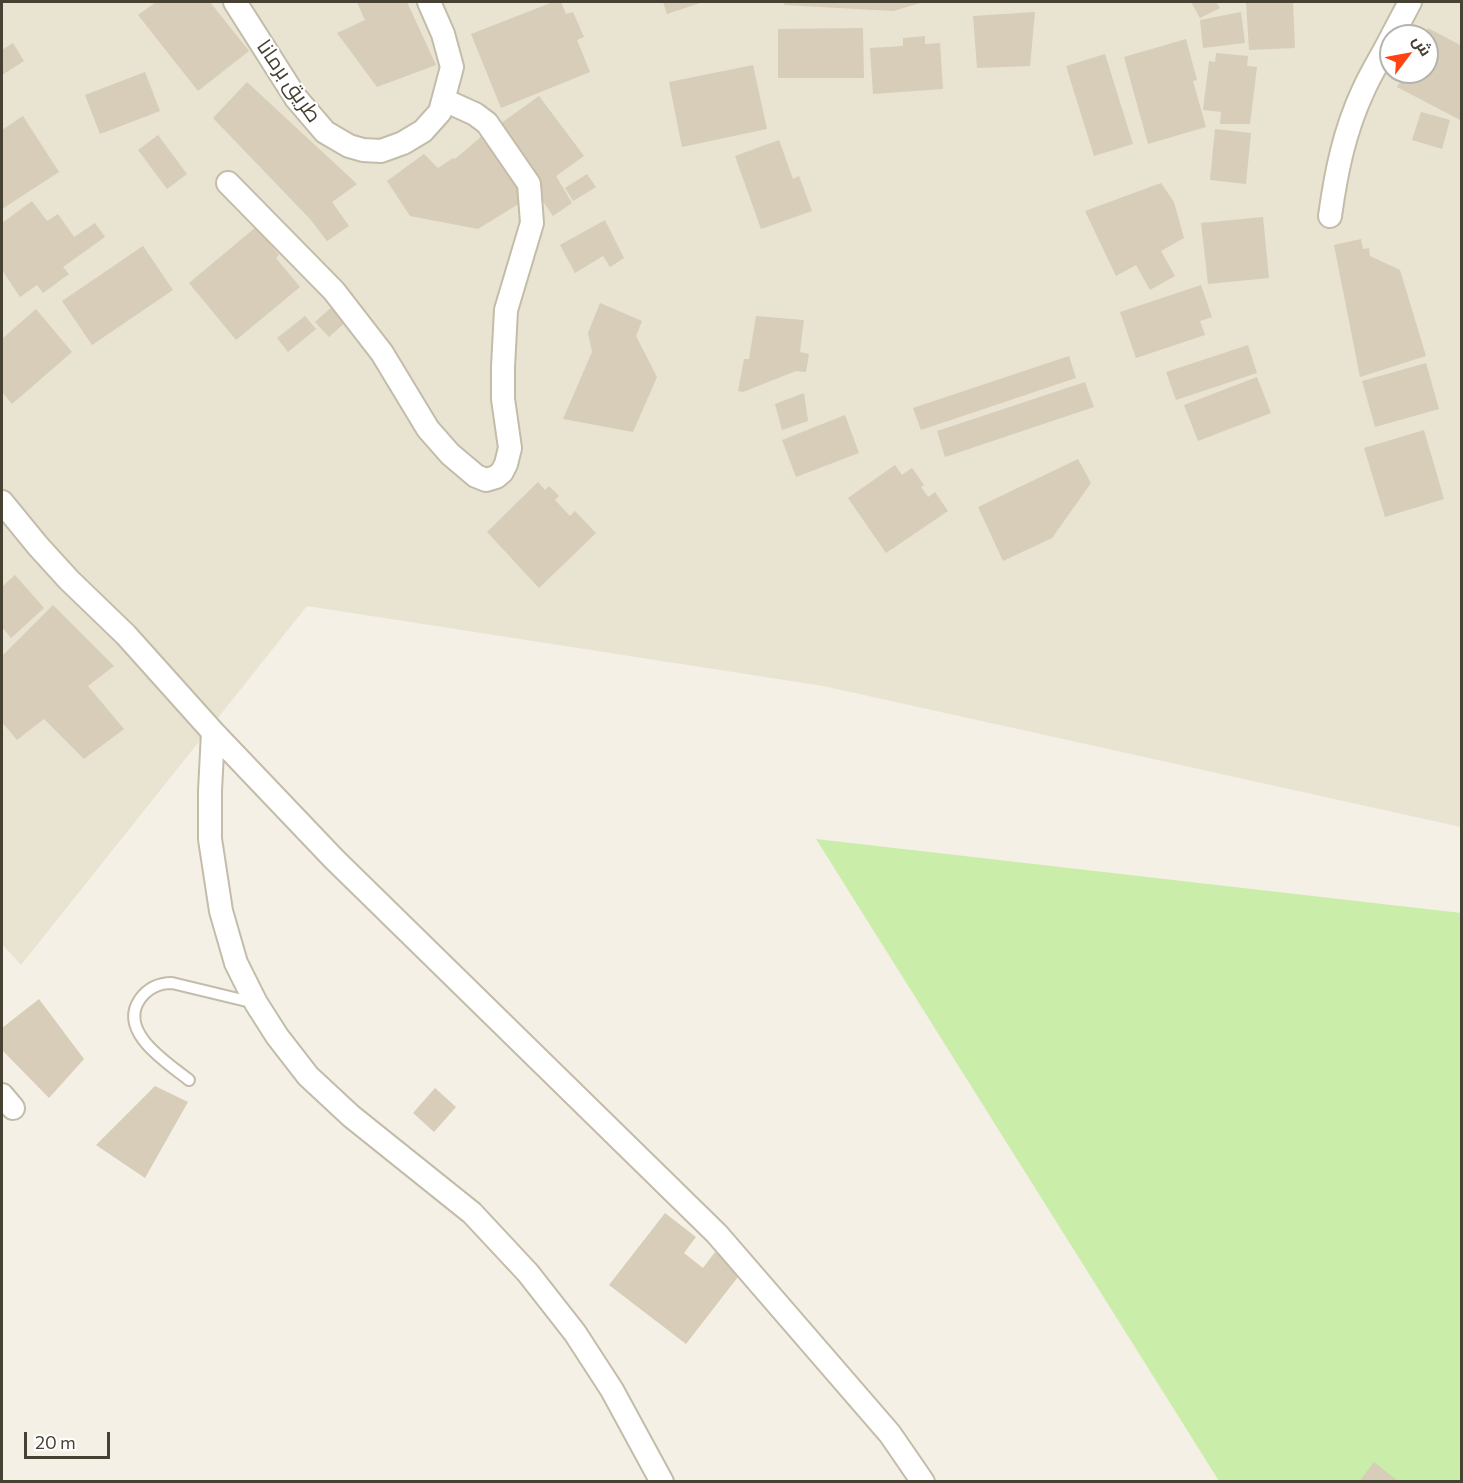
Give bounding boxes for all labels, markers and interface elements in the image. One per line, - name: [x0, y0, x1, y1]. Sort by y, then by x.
- north arrow: [1379, 24, 1439, 84]
- text: ش: [1409, 32, 1436, 59]
- street label: طريق برمانا: [251, 35, 327, 127]
- scale bar: [27, 1420, 112, 1458]
- text: 20 m: [35, 1431, 76, 1453]

